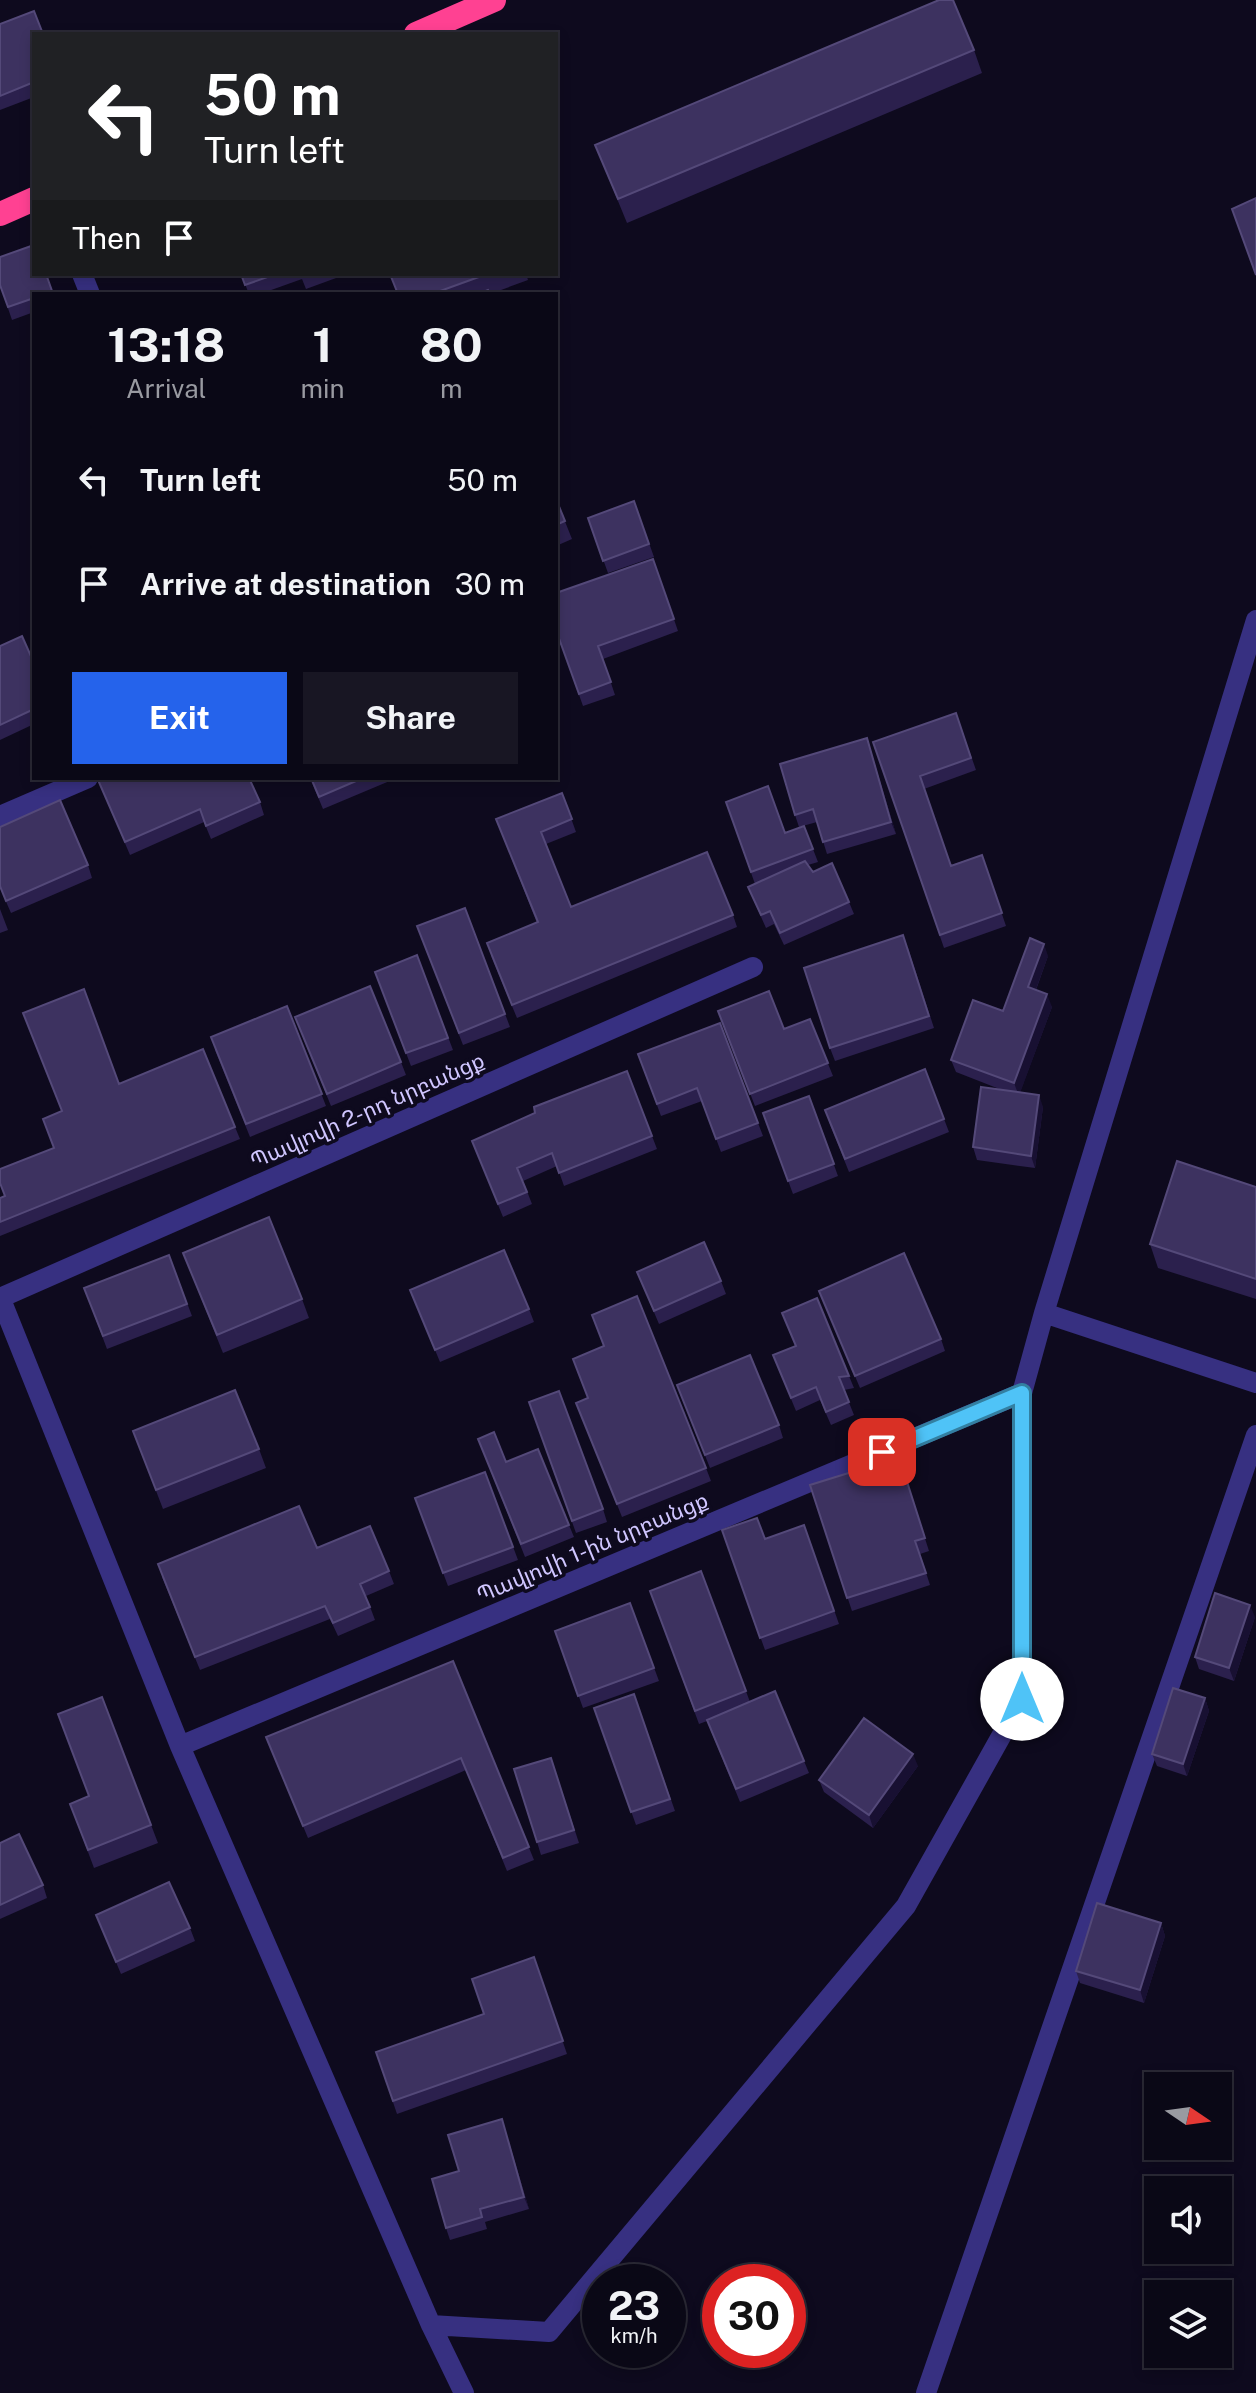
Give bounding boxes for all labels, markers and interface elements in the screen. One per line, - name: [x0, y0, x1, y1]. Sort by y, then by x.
- text: 50 m: [204, 62, 341, 128]
- icon: left: [72, 64, 176, 168]
- text: Turn left: [204, 129, 345, 171]
- icon: arrive: [157, 216, 201, 260]
- text: Then: [72, 220, 141, 256]
- text: 13:18: [107, 316, 225, 373]
- text: 1: [312, 316, 333, 373]
- text: 80: [420, 316, 483, 373]
- text: Arrival: [126, 373, 206, 404]
- text: min: [301, 373, 345, 404]
- text: m: [440, 373, 463, 404]
- icon: left: [72, 458, 116, 502]
- text: Turn left: [140, 462, 261, 498]
- text: 50 m: [447, 462, 518, 498]
- icon: arrive: [72, 562, 116, 606]
- text: Arrive at destination: [140, 566, 431, 602]
- text: 30 m: [455, 566, 525, 602]
- button: Exit: [72, 672, 287, 764]
- button: Share: [303, 672, 518, 764]
- street label: Պավլովի 2-րդ նրբանցք: [246, 1046, 488, 1174]
- pin: [848, 1418, 916, 1486]
- icon: arrive: [860, 1430, 904, 1474]
- street label: Պավլովի 1-ին նրբանցք: [472, 1486, 712, 1608]
- position arrow: [980, 1657, 1064, 1741]
- north arrow: [1144, 2072, 1232, 2160]
- map controls: [1144, 2072, 1232, 2368]
- button: sound: [1144, 2176, 1232, 2264]
- speed limit sign: 30: [702, 2264, 806, 2368]
- button: layers: [1144, 2280, 1232, 2368]
- text: 23: [608, 2282, 660, 2329]
- text: km/h: [610, 2324, 658, 2348]

